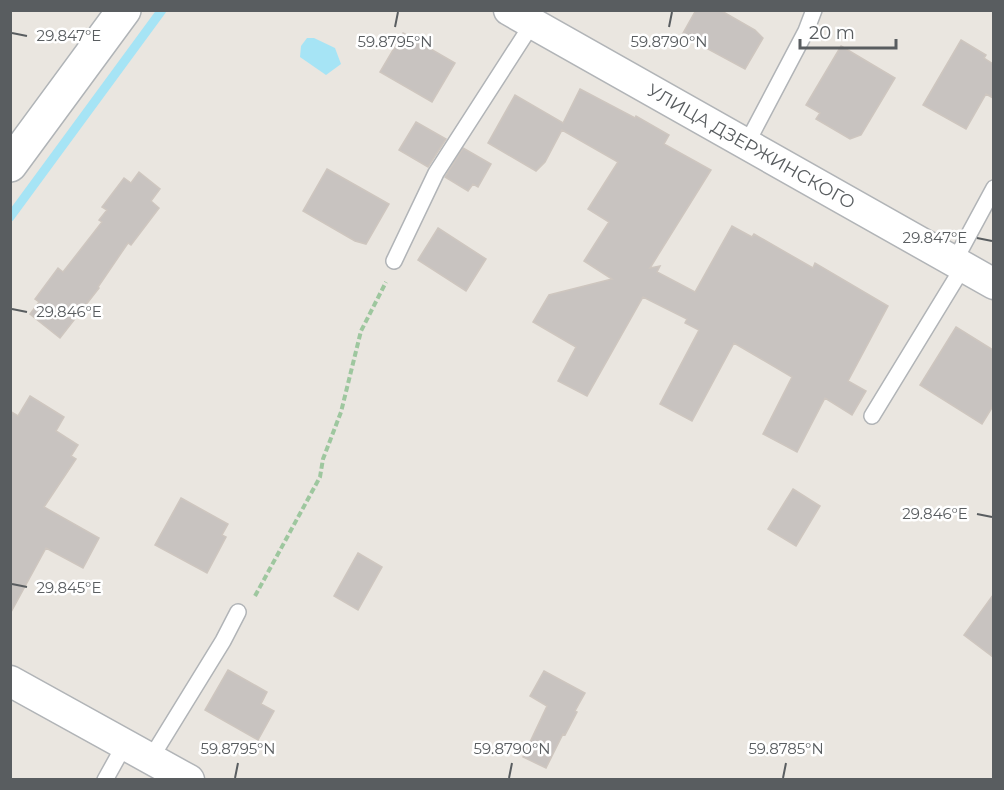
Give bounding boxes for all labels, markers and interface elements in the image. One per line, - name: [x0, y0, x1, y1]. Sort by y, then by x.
- scale bar: [800, 12, 896, 50]
- text: 20 m: [809, 22, 855, 44]
- text: 29.847°E: [37, 26, 101, 45]
- text: 59.8795°N: [357, 32, 433, 51]
- text: 59.8790°N: [631, 32, 707, 51]
- street label: УЛИЦА ДЗЕРЖИНСКОГО: [643, 79, 859, 214]
- text: 29.847°E: [903, 228, 967, 247]
- text: 29.846°E: [36, 302, 102, 321]
- text: 29.846°E: [902, 504, 968, 523]
- text: 29.845°E: [37, 578, 101, 597]
- text: 59.8795°N: [200, 739, 276, 758]
- text: 59.8790°N: [474, 739, 550, 758]
- text: 59.8785°N: [748, 739, 824, 758]

